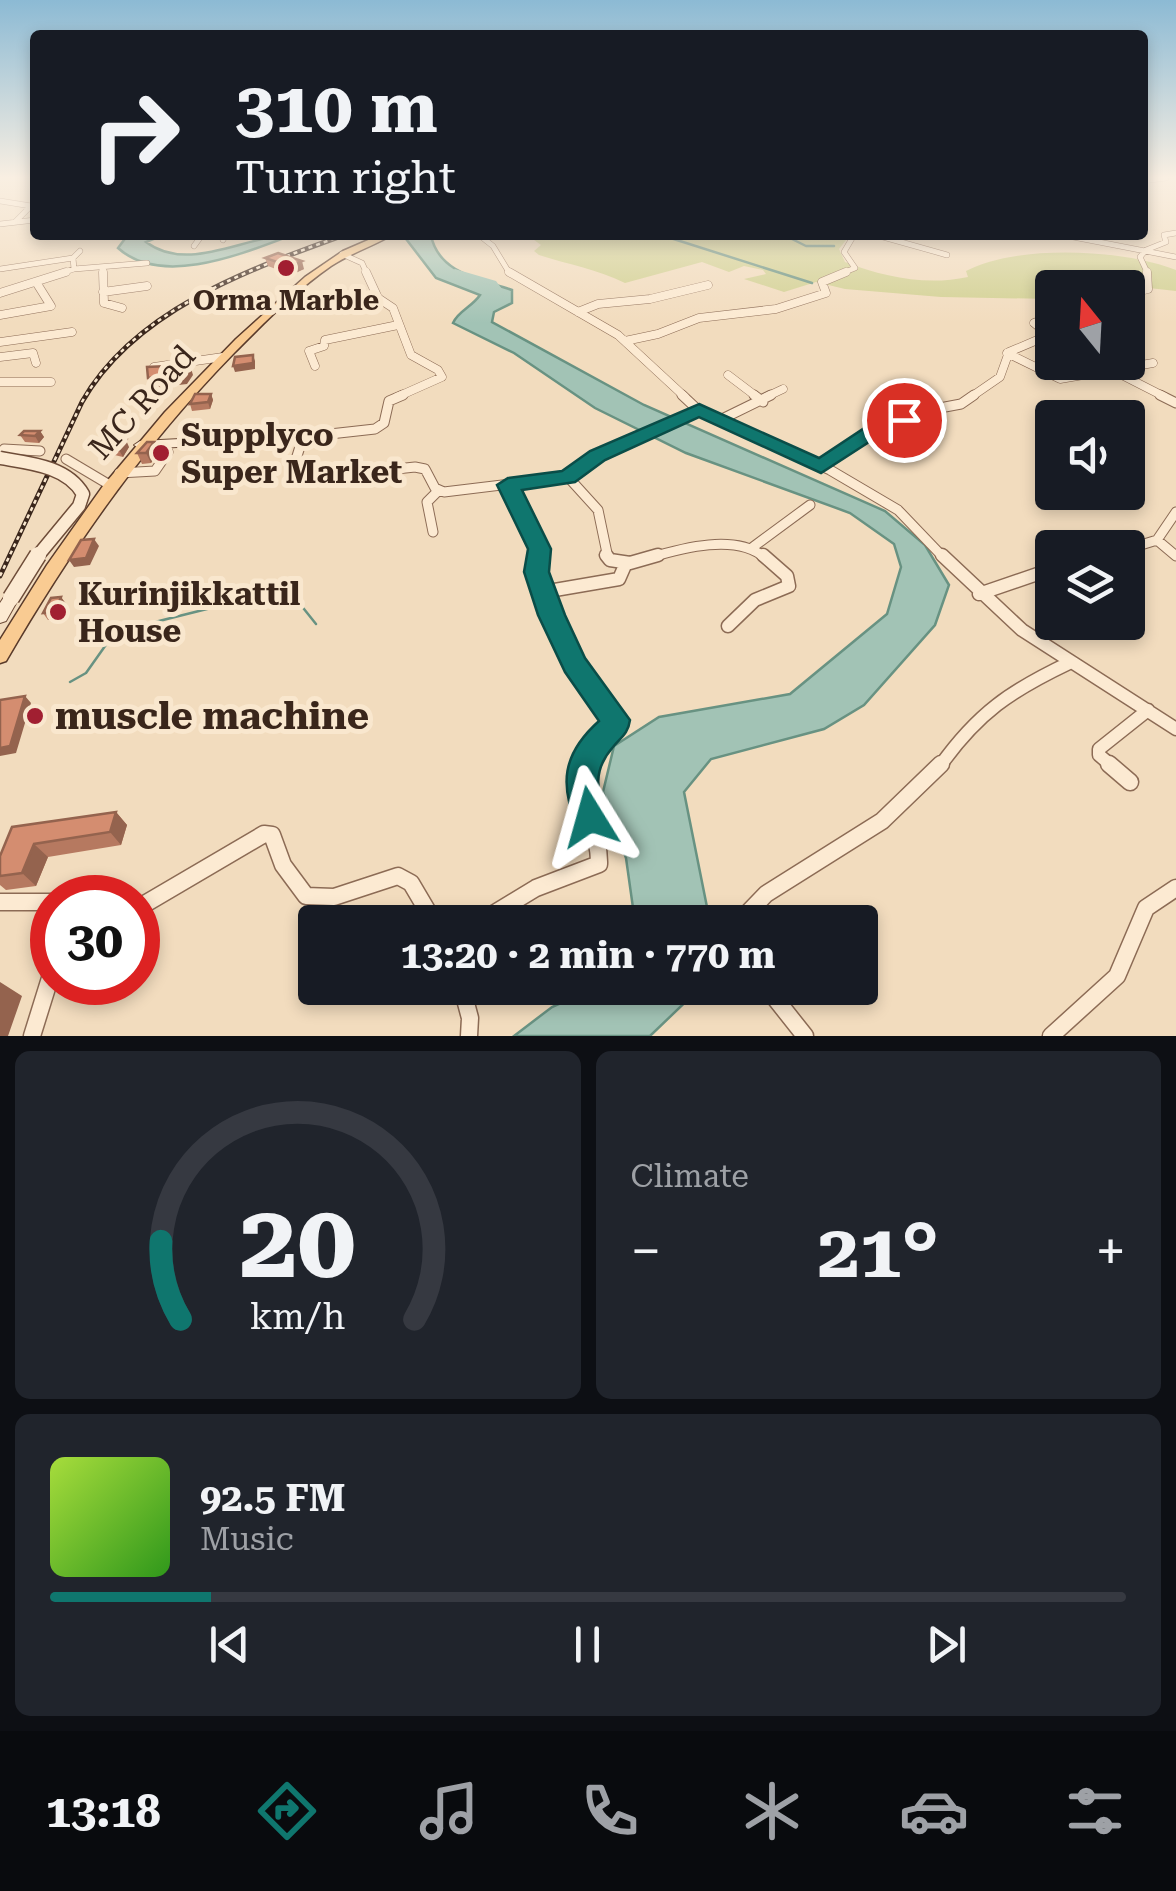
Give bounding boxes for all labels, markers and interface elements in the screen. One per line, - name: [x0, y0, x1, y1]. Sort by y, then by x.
- text: 310 m: [235, 67, 438, 149]
- icon: right: [70, 70, 200, 200]
- text: Turn right: [235, 151, 456, 204]
- marker: Orma Marble: [275, 257, 297, 279]
- north arrow: [1035, 270, 1145, 380]
- map controls: [1035, 270, 1145, 640]
- place label: Orma Marble: [193, 284, 379, 317]
- street label: MC Road: [81, 337, 203, 467]
- pin: [862, 378, 947, 463]
- icon: arrive: [877, 393, 932, 448]
- button: sound: [1035, 400, 1145, 510]
- place label: Supplyco Super Market: [181, 416, 402, 491]
- marker: Supplyco Super Market: [150, 442, 172, 464]
- button: layers: [1035, 530, 1145, 640]
- place label: Kurinjikkattil House: [78, 575, 301, 650]
- marker: Kurinjikkattil House: [47, 601, 69, 623]
- place label: muscle machine: [55, 694, 369, 738]
- marker: muscle machine: [24, 705, 46, 727]
- position arrow: [538, 765, 642, 869]
- speed limit sign: 30: [30, 875, 160, 1005]
- text: 13:20 · 2 min · 770 m: [401, 933, 775, 977]
- text: Climate: [631, 1157, 749, 1195]
- text: 20: [240, 1181, 356, 1302]
- text: 21°: [818, 1207, 939, 1295]
- text: −: [631, 1219, 661, 1283]
- text: +: [1095, 1219, 1126, 1283]
- text: km/h: [250, 1296, 346, 1338]
- text: 92.5 FM: [200, 1476, 346, 1520]
- text: Music: [200, 1520, 294, 1558]
- icon: previous: [202, 1617, 257, 1672]
- icon: pause: [560, 1617, 615, 1672]
- icon: next: [919, 1617, 974, 1672]
- icon: directions: [252, 1776, 322, 1846]
- icon: music: [414, 1776, 484, 1846]
- icon: phone: [575, 1776, 645, 1846]
- icon: climate: [737, 1776, 807, 1846]
- icon: car: [899, 1776, 969, 1846]
- icon: filters: [1060, 1776, 1130, 1846]
- text: 13:18: [46, 1785, 161, 1838]

